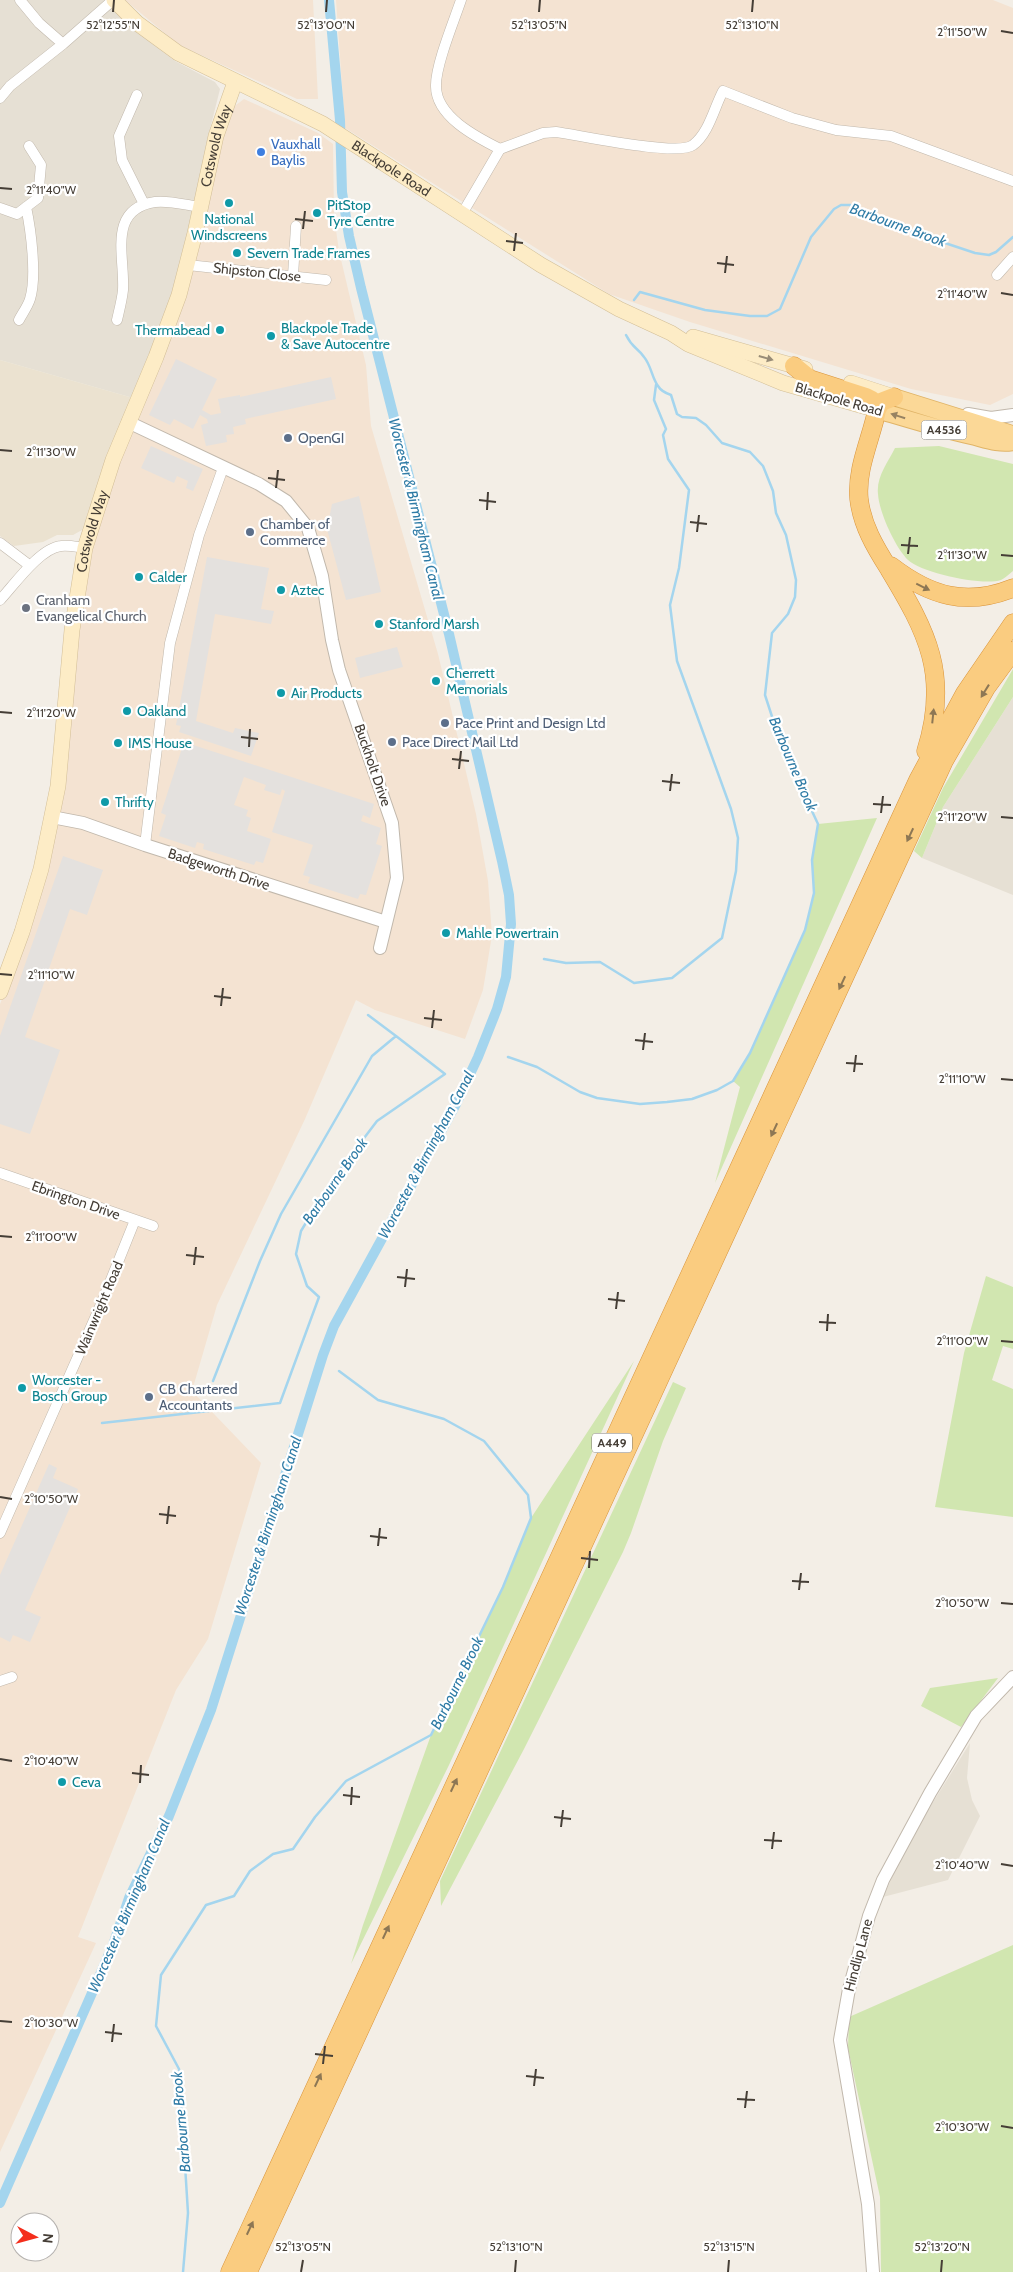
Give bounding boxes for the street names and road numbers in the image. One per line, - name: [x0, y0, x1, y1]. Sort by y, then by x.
- street label: Cotswold Way: [196, 102, 235, 189]
- street label: Blackpole Road: [348, 136, 434, 200]
- street label: Shipston Close: [212, 258, 302, 286]
- street label: Blackpole Road: [793, 378, 885, 420]
- road number: A4536: [922, 420, 966, 440]
- street label: Cotswold Way: [72, 488, 112, 574]
- street label: Buckholt Drive: [350, 721, 396, 809]
- street label: Badgeworth Drive: [166, 844, 272, 894]
- street label: Ebrington Drive: [29, 1176, 123, 1224]
- street label: Wainwright Road: [71, 1258, 127, 1358]
- road number: A449: [592, 1434, 632, 1452]
- street label: Hindlip Lane: [840, 1917, 876, 1993]

